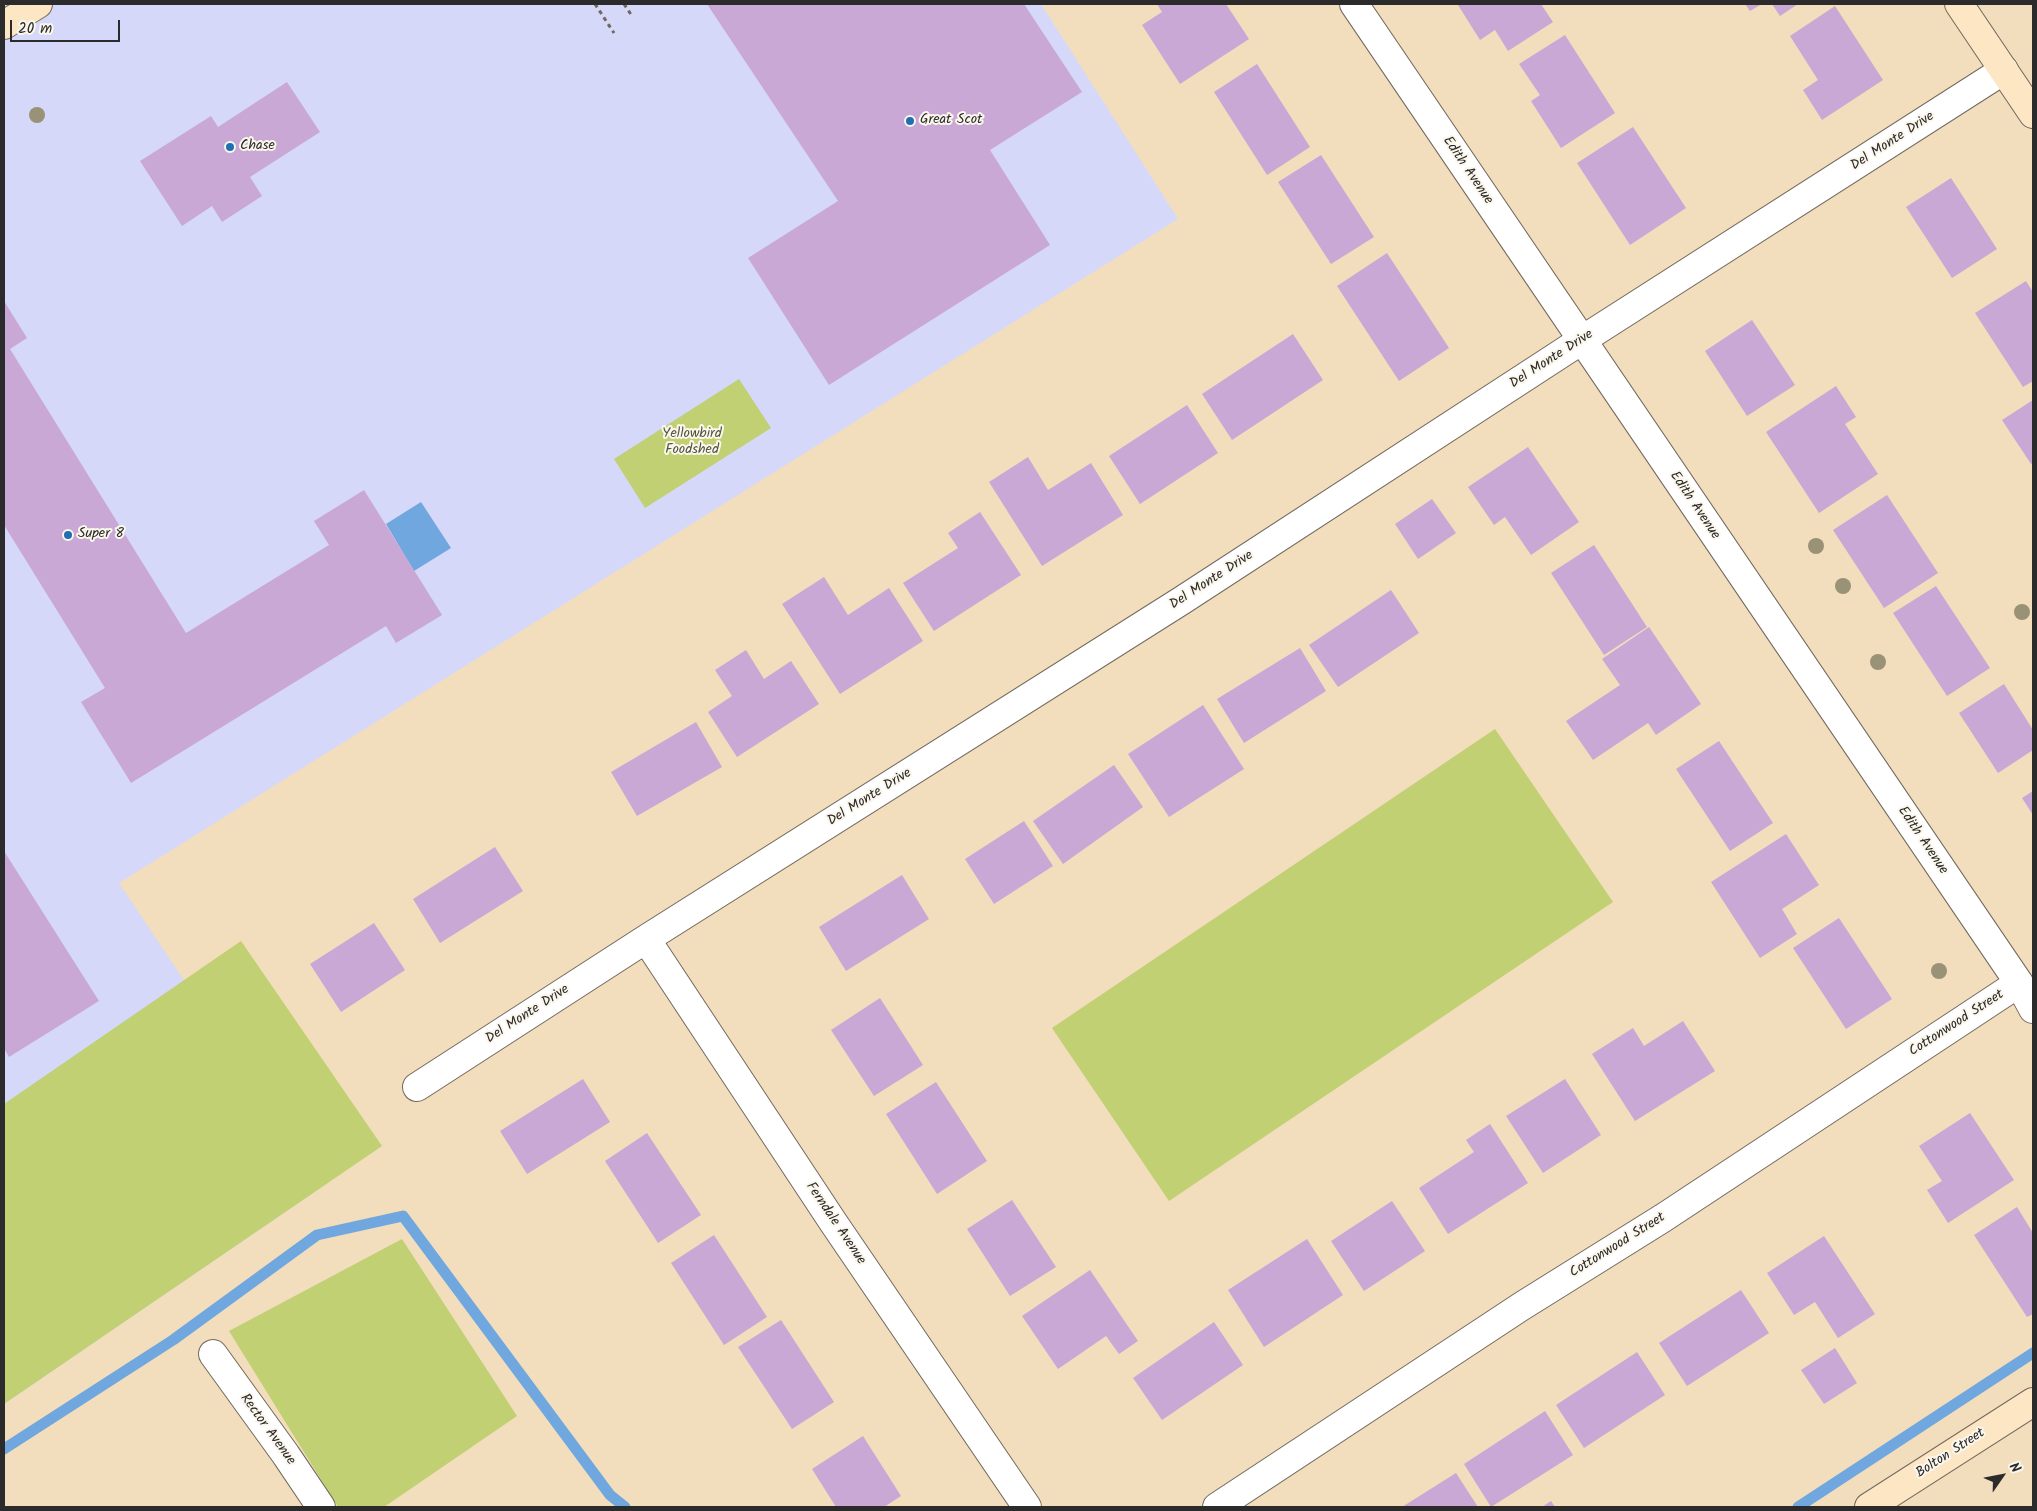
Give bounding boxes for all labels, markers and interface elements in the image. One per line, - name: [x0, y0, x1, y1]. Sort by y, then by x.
- scale bar: [12, 10, 122, 42]
- text: 20 m: [18, 17, 52, 41]
- street label: Del Monte Drive: [1848, 109, 1938, 175]
- place label: Great Scot: [920, 113, 983, 129]
- marker: Great Scot: [904, 115, 916, 127]
- street label: Edith Avenue: [1438, 134, 1496, 208]
- place label: Chase: [240, 139, 275, 155]
- marker: Chase: [224, 141, 236, 153]
- street label: Del Monte Drive: [1507, 327, 1597, 393]
- park label: Yellowbird Foodshed: [662, 427, 722, 460]
- street label: Edith Avenue: [1665, 469, 1723, 543]
- place label: Super 8: [78, 527, 124, 543]
- marker: Super 8: [62, 529, 74, 541]
- street label: Del Monte Drive: [1167, 548, 1257, 614]
- street label: Del Monte Drive: [825, 766, 915, 830]
- street label: Edith Avenue: [1893, 804, 1951, 878]
- street label: Del Monte Drive: [483, 982, 573, 1048]
- street label: Cottonwood Street: [1906, 987, 2008, 1061]
- street label: Ferndale Avenue: [801, 1180, 869, 1268]
- street label: Cottonwood Street: [1567, 1210, 1669, 1282]
- street label: Rector Avenue: [236, 1391, 298, 1469]
- street label: Bolton Street: [1913, 1425, 1989, 1483]
- north arrow: [1977, 1451, 2027, 1501]
- text: N: [2003, 1458, 2026, 1478]

